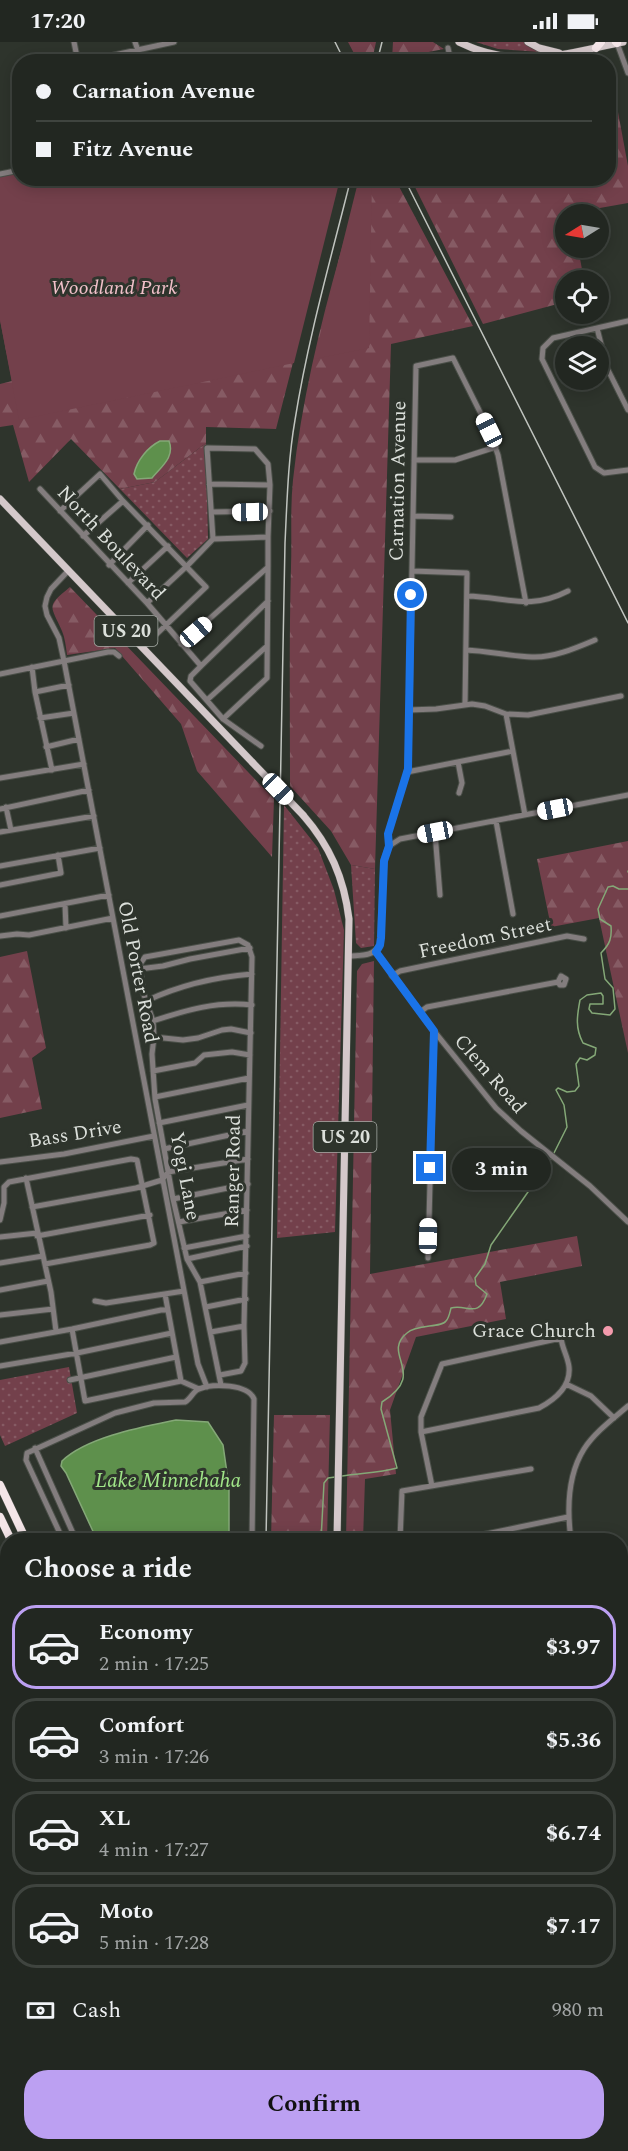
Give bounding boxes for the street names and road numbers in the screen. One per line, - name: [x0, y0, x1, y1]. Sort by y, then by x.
- street label: Carnation Avenue: [382, 401, 414, 561]
- street label: North Boulevard: [50, 479, 172, 607]
- road number: US 20: [94, 616, 158, 646]
- street label: Old Porter Road: [110, 898, 166, 1046]
- street label: Freedom Street: [416, 909, 554, 967]
- street label: Clem Road: [447, 1027, 533, 1121]
- street label: Bass Drive: [26, 1112, 124, 1156]
- street label: Ranger Road: [217, 1114, 249, 1228]
- road number: US 20: [314, 1122, 376, 1152]
- street label: Yogi Lane: [162, 1129, 208, 1223]

